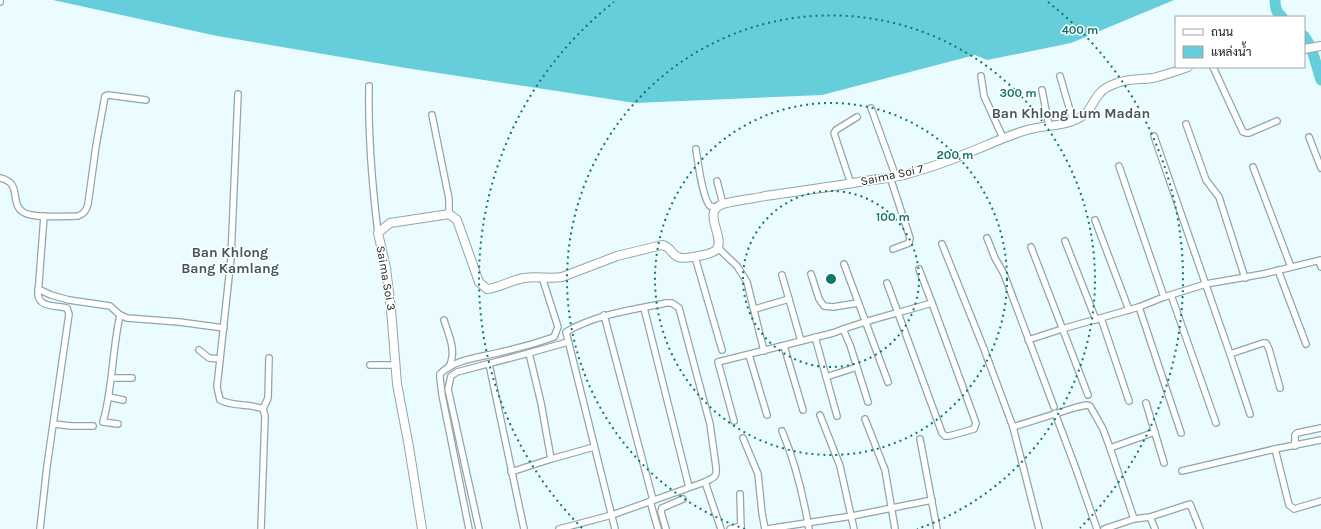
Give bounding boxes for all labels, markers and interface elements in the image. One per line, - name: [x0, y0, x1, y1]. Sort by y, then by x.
- legend: [1175, 16, 1305, 68]
- text: 400 m: [1062, 23, 1098, 37]
- text: ถนน: [1211, 25, 1234, 39]
- text: แหล่งน้ำ: [1211, 41, 1251, 59]
- text: 300 m: [999, 86, 1037, 100]
- district label: Ban Khlong Lum Madan: [992, 105, 1150, 122]
- text: 200 m: [937, 148, 973, 162]
- street label: Saima Soi 7: [859, 161, 925, 189]
- text: 100 m: [876, 210, 910, 224]
- district label: Ban Khlong Bang Kamlang: [181, 244, 279, 277]
- street label: Saima Soi 3: [373, 245, 399, 311]
- centre of rings: [824, 272, 838, 286]

